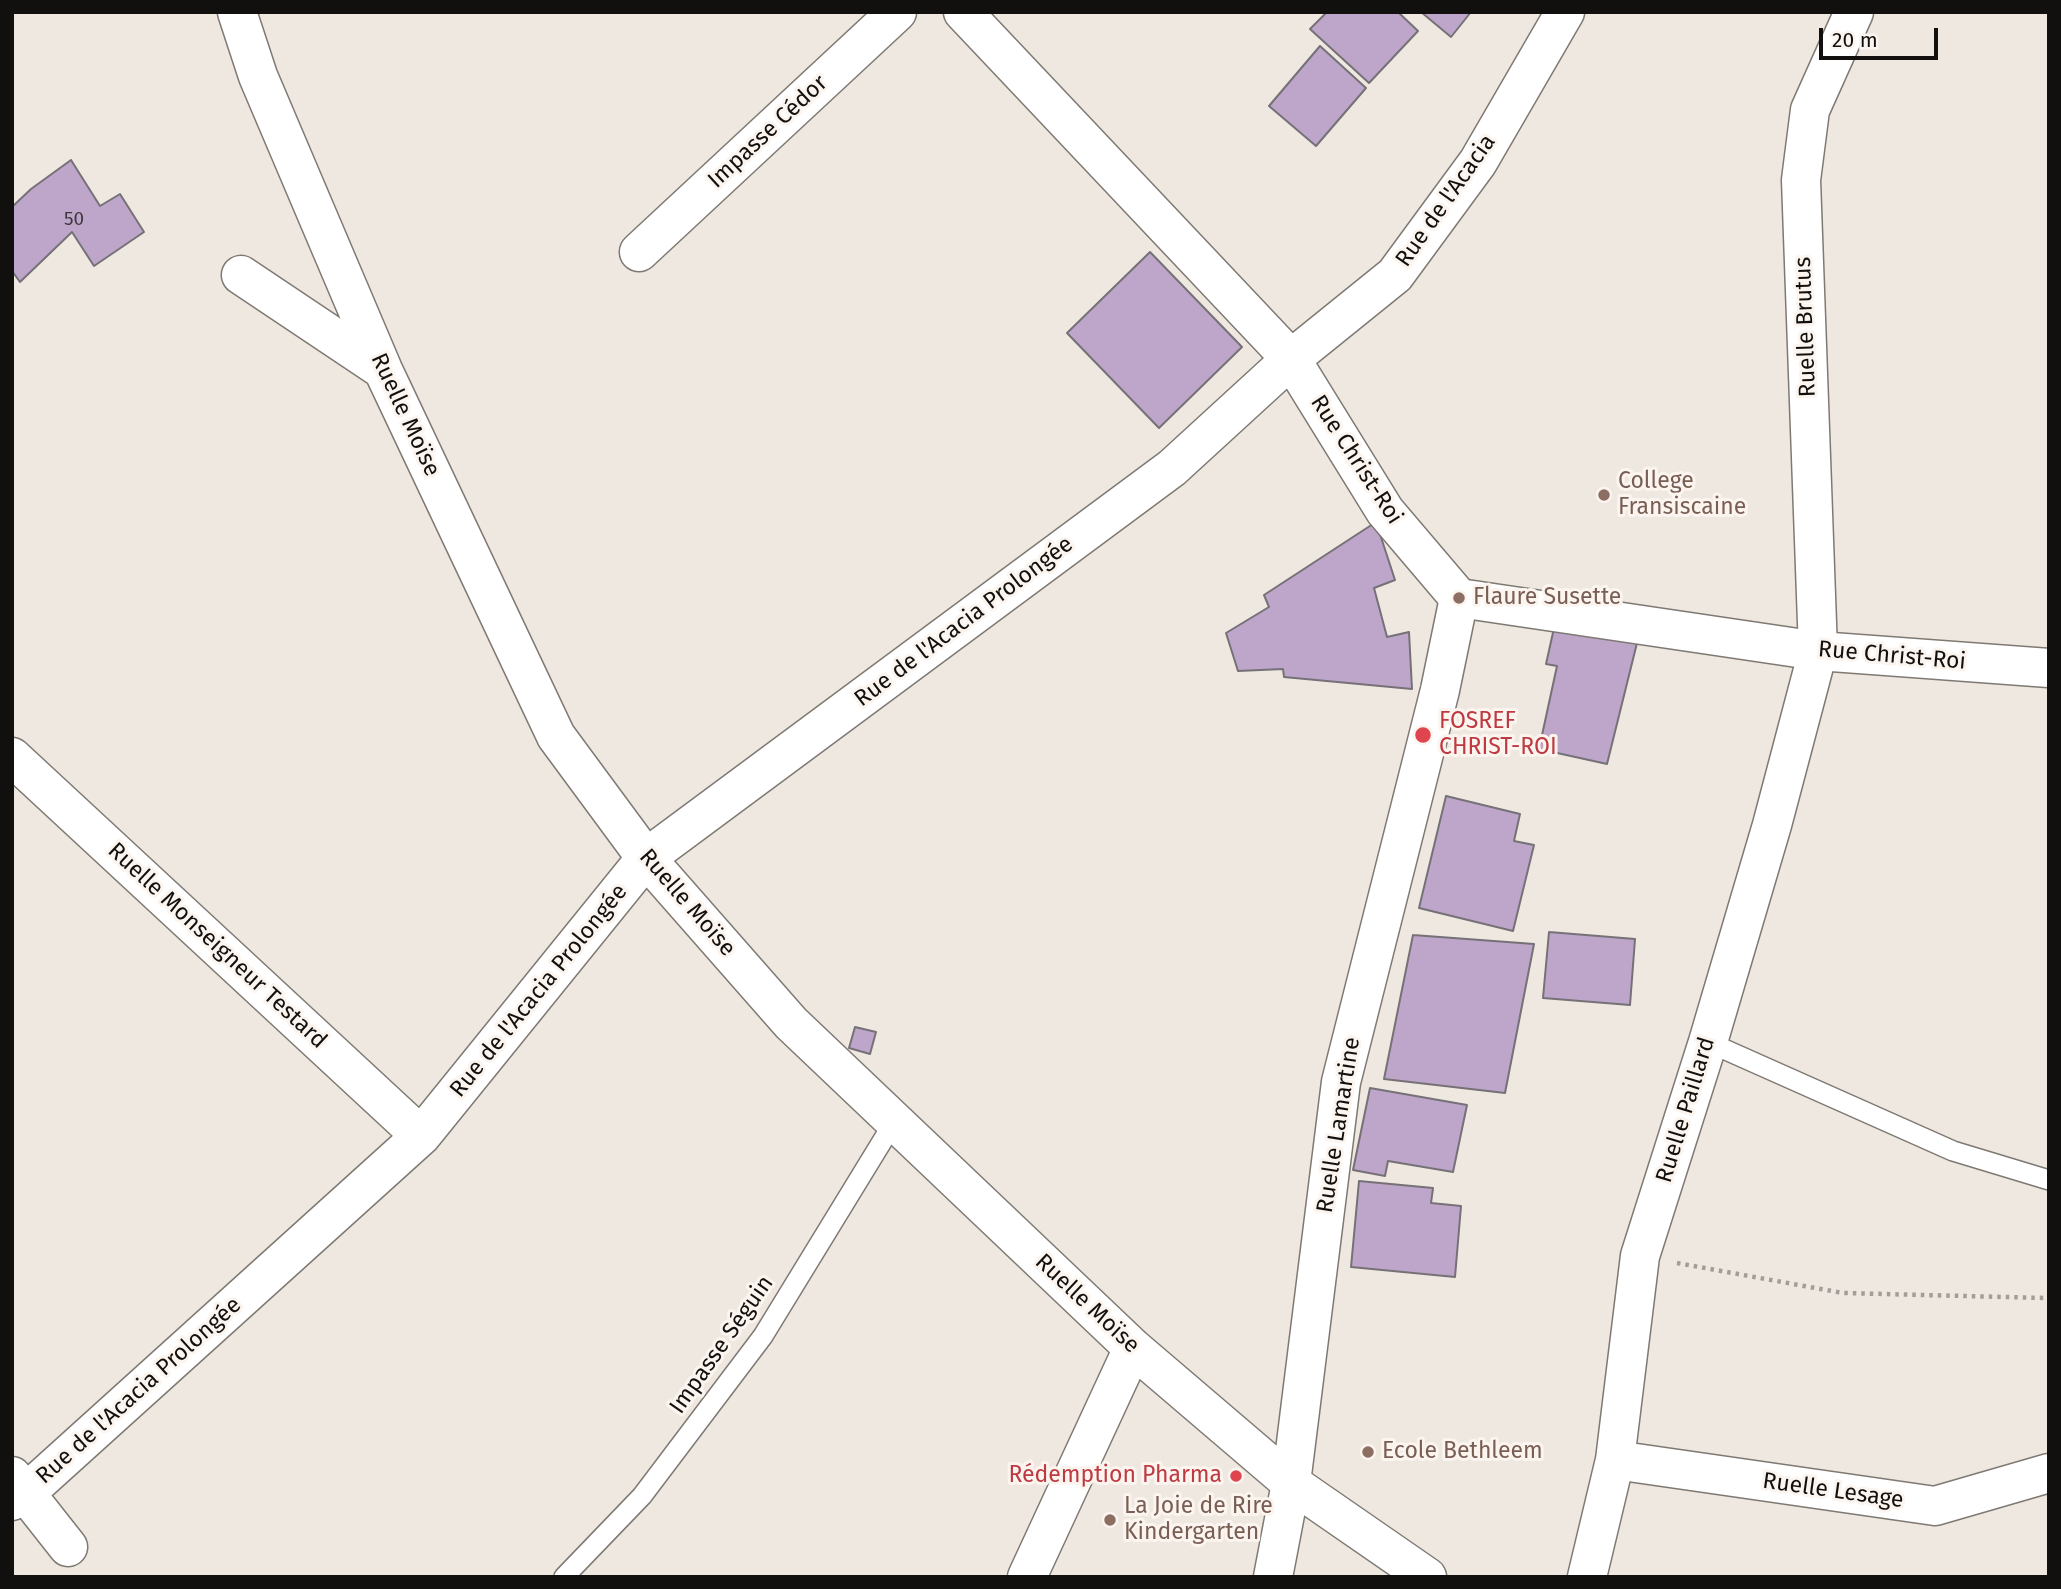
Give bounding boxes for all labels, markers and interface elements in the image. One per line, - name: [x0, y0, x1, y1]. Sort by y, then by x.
- scale bar: [1823, 14, 1942, 58]
- text: 20 m: [1832, 27, 1878, 53]
- street label: Impasse Cédor: [703, 70, 833, 194]
- street label: Rue de l'Acacia: [1390, 129, 1502, 273]
- house number: 50: [64, 209, 84, 231]
- street label: Ruelle Brutus: [1790, 256, 1822, 398]
- street label: Ruelle Moïse: [364, 349, 446, 481]
- street label: Rue Christ-Roi: [1304, 390, 1408, 530]
- place label: College Fransiscaine: [1618, 468, 1746, 522]
- marker: College Fransiscaine: [1596, 487, 1612, 503]
- street label: Rue de l'Acacia Prolongée: [849, 531, 1079, 713]
- place label: Flaure Susette: [1473, 584, 1621, 612]
- marker: Flaure Susette: [1451, 590, 1467, 606]
- street label: Rue Christ-Roi: [1817, 636, 1967, 676]
- place label: FOSREF CHRIST-ROI: [1439, 708, 1557, 762]
- marker: FOSREF CHRIST-ROI: [1413, 725, 1433, 745]
- street label: Ruelle Monseigneur Testard: [102, 837, 332, 1055]
- street label: Ruelle Moïse: [633, 844, 741, 962]
- street label: Rue de l'Acacia Prolongée: [444, 879, 634, 1103]
- street label: Ruelle Paillard: [1651, 1034, 1721, 1186]
- street label: Ruelle Lamartine: [1311, 1035, 1367, 1215]
- street label: Ruelle Moïse: [1029, 1249, 1145, 1359]
- street label: Impasse Séguin: [664, 1271, 780, 1419]
- street label: Rue de l'Acacia Prolongée: [31, 1292, 247, 1490]
- place label: Ecole Bethleem: [1382, 1438, 1543, 1466]
- marker: Ecole Bethleem: [1360, 1444, 1376, 1460]
- place label: Rédemption Pharma: [1008, 1462, 1222, 1490]
- street label: Ruelle Lesage: [1761, 1467, 1905, 1515]
- marker: Rédemption Pharma: [1228, 1468, 1244, 1484]
- place label: La Joie de Rire Kindergarten: [1124, 1493, 1273, 1547]
- marker: La Joie de Rire Kindergarten: [1102, 1512, 1118, 1528]

